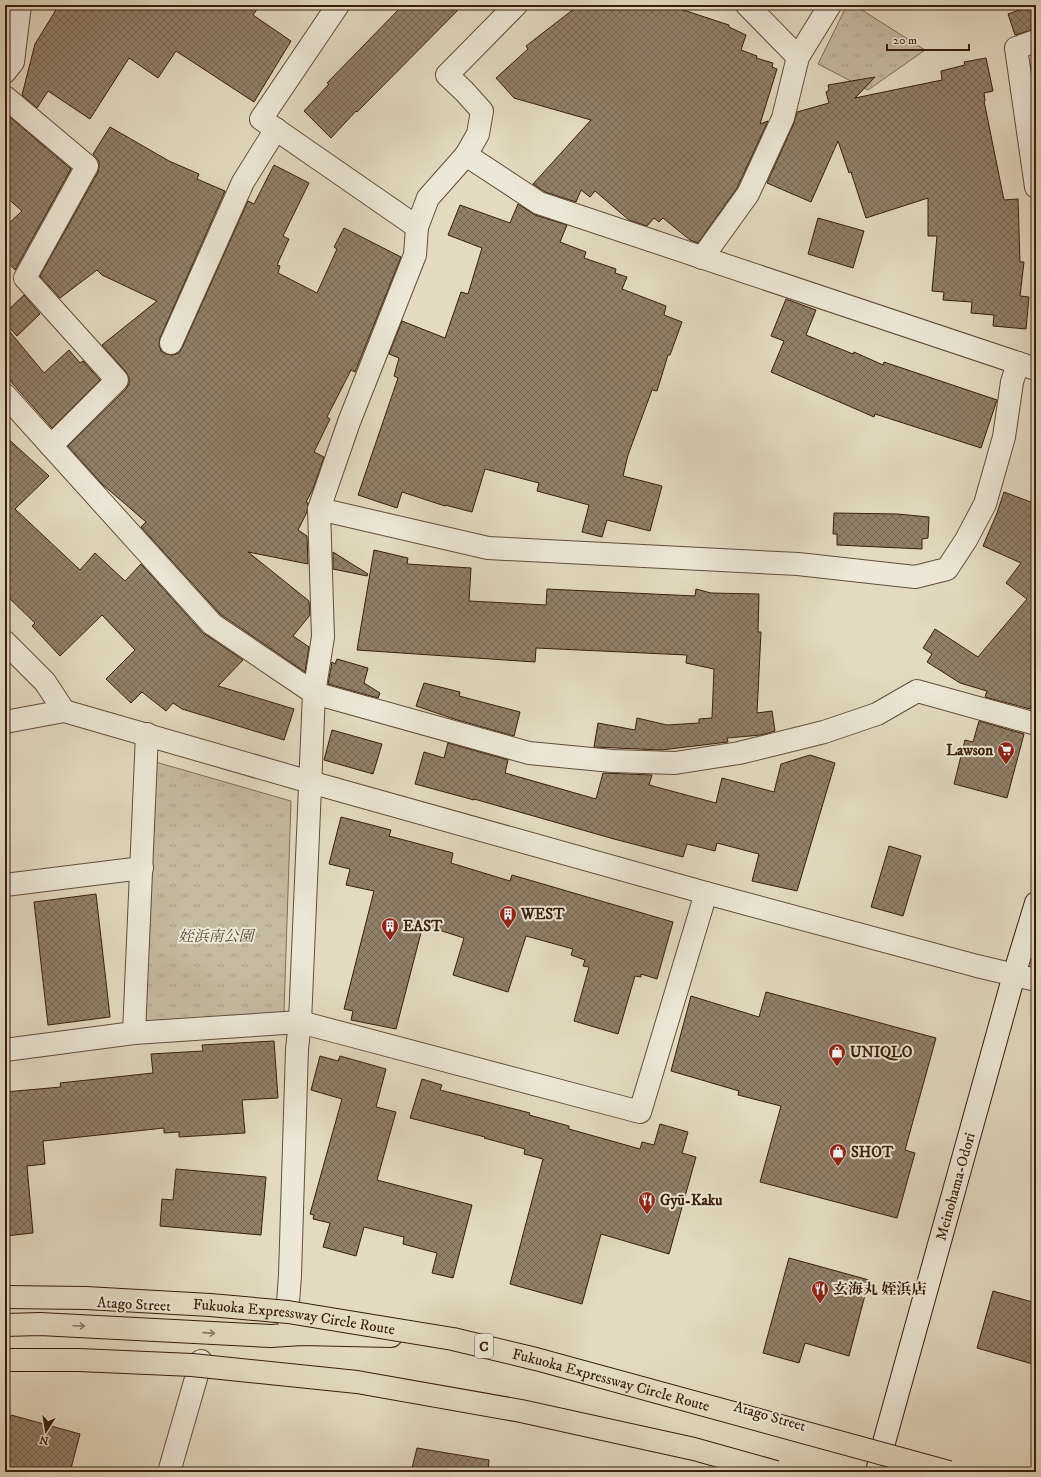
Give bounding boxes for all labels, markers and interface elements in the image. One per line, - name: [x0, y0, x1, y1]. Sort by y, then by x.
- scale bar: [887, 26, 969, 52]
- text: 20 m: [893, 33, 917, 48]
- supermarket icon: Lawson: [996, 740, 1016, 765]
- place label: Lawson: [946, 741, 993, 760]
- building icon: WEST: [498, 904, 518, 929]
- place label: WEST: [520, 905, 565, 924]
- building icon: EAST: [380, 916, 400, 941]
- place label: EAST: [403, 917, 443, 936]
- park label: 姪浜南公園: [178, 927, 256, 946]
- shop icon: UNIQLO: [827, 1042, 847, 1067]
- place label: UNIQLO: [850, 1043, 913, 1062]
- street label: Meinohama-Odori: [932, 1130, 980, 1243]
- shop icon: SHOT: [828, 1142, 848, 1167]
- place label: SHOT: [851, 1143, 894, 1162]
- restaurant icon: Gyū-Kaku: [637, 1190, 657, 1215]
- place label: Gyū-Kaku: [660, 1191, 723, 1210]
- restaurant icon: 玄海丸 姪浜店: [810, 1279, 830, 1304]
- place label: 玄海丸 姪浜店: [833, 1280, 926, 1299]
- street label: Atago Street: [97, 1293, 172, 1316]
- street label: Fukuoka Expressway Circle Route: [192, 1295, 396, 1339]
- one-way arrow: [72, 1322, 85, 1330]
- one-way arrow: [202, 1329, 215, 1336]
- road number: C: [475, 1334, 493, 1358]
- street label: Fukuoka Expressway Circle Route: [510, 1345, 712, 1416]
- street label: Atago Street: [732, 1397, 808, 1436]
- north arrow: [26, 1411, 66, 1451]
- text: N: [38, 1432, 50, 1448]

